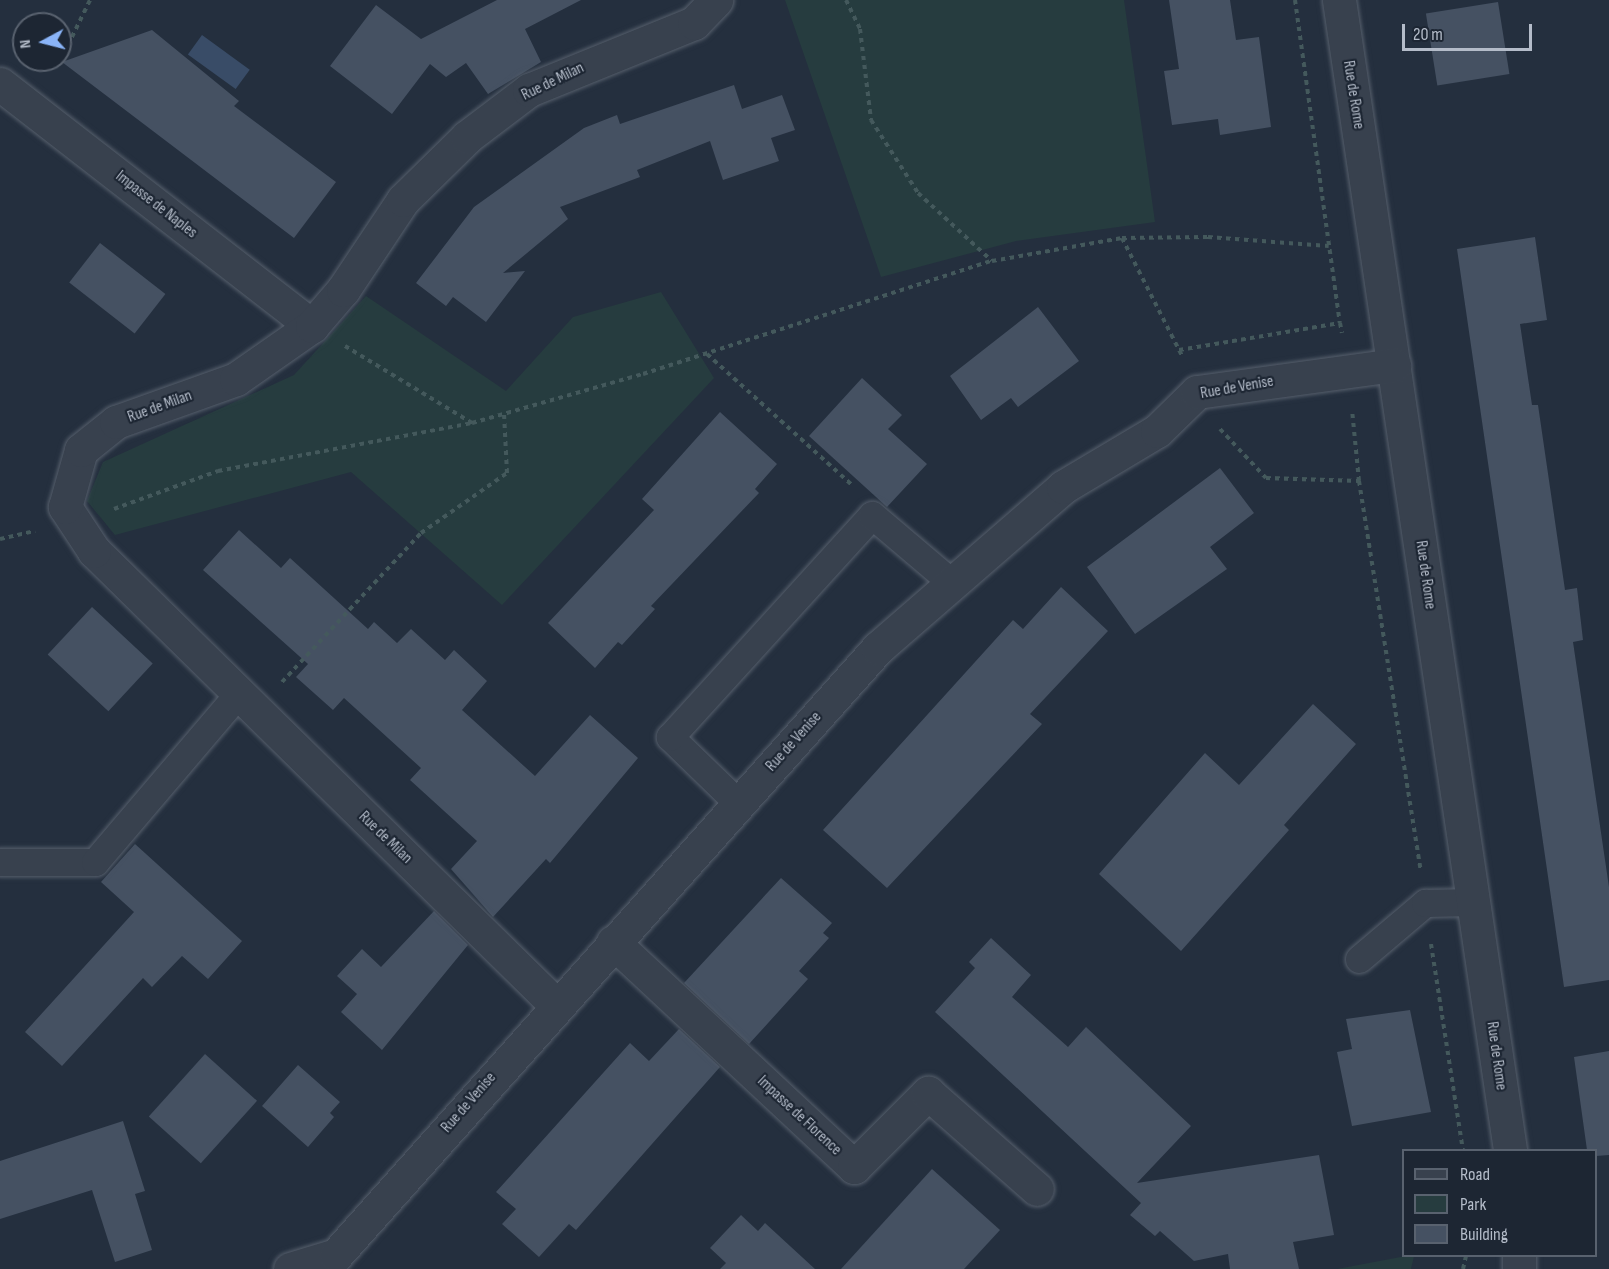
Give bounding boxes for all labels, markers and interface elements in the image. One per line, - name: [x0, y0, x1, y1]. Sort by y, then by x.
- north arrow: [12, 12, 72, 72]
- scale bar: [1405, 12, 1536, 50]
- text: 20 m: [1413, 24, 1443, 45]
- text: N: [16, 39, 36, 49]
- street label: Rue de Milan: [519, 59, 587, 105]
- street label: Rue de Rome: [1338, 59, 1368, 131]
- street label: Impasse de Naples: [111, 167, 201, 243]
- street label: Rue de Venise: [1199, 372, 1275, 404]
- street label: Rue de Milan: [125, 386, 195, 428]
- street label: Rue de Rome: [1411, 539, 1439, 611]
- street label: Rue de Venise: [762, 708, 826, 776]
- street label: Rue de Milan: [354, 808, 416, 868]
- street label: Rue de Rome: [1482, 1020, 1510, 1092]
- street label: Rue de Venise: [438, 1069, 500, 1137]
- street label: Impasse de Florence: [753, 1072, 845, 1160]
- legend: [1402, 1149, 1597, 1257]
- text: Road: [1460, 1164, 1490, 1185]
- text: Park: [1460, 1194, 1486, 1215]
- text: Building: [1460, 1224, 1508, 1245]

